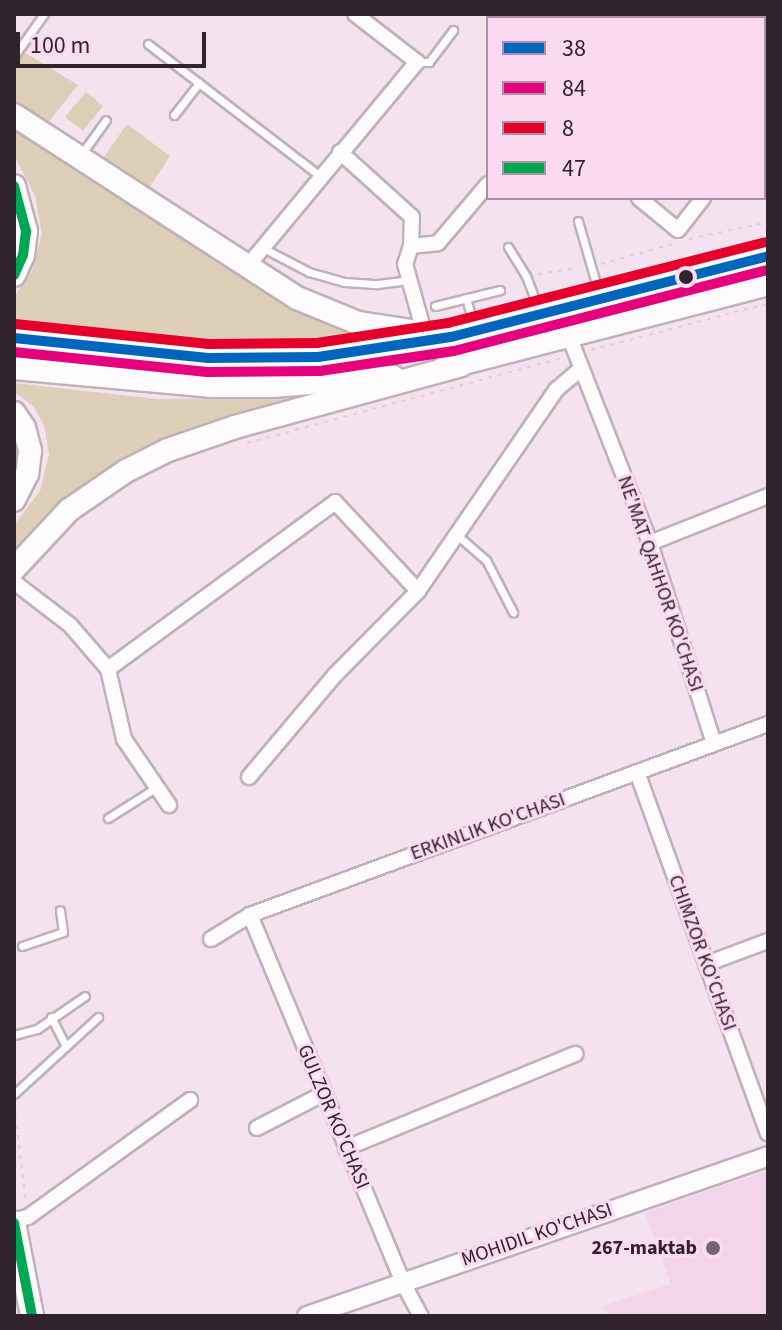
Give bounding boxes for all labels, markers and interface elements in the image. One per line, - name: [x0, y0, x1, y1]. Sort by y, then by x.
- scale bar: [20, 16, 210, 66]
- legend: [486, 16, 766, 200]
- text: 100 m: [30, 28, 90, 63]
- text: 38: [562, 31, 586, 66]
- text: 84: [562, 71, 586, 106]
- text: 8: [562, 111, 574, 146]
- text: 47: [562, 151, 586, 186]
- unlabelled marker: [678, 269, 694, 285]
- street label: NE'MAT QAHHOR KO'CHASI: [612, 473, 708, 695]
- street label: ERKINLIK KO'CHASI: [407, 788, 569, 866]
- street label: CHIMZOR KO'CHASI: [663, 872, 741, 1034]
- street label: GULZOR KO'CHASI: [292, 1041, 374, 1193]
- street label: MOHIDIL KO'CHASI: [458, 1198, 616, 1272]
- place label: 267-maktab: [591, 1236, 697, 1260]
- marker: 267-maktab: [704, 1239, 722, 1257]

